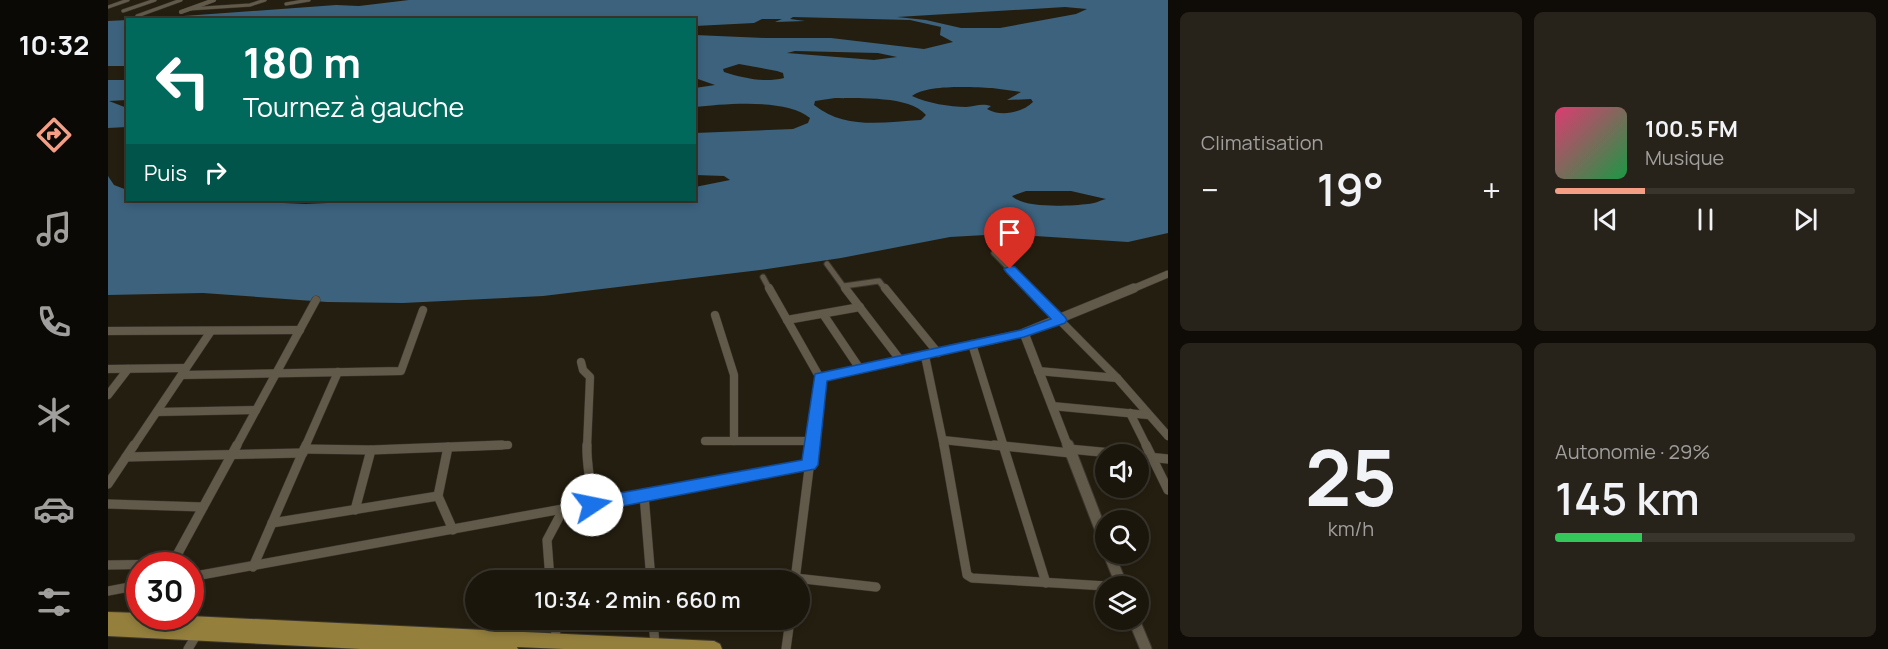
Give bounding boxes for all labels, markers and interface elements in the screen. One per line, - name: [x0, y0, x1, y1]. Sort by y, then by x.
- text: 10:32: [19, 26, 89, 63]
- text: 180 m: [243, 33, 361, 91]
- icon: left: [144, 42, 222, 120]
- text: Tournez à gauche: [243, 88, 464, 125]
- icon: directions: [33, 114, 75, 156]
- text: 100.5 FM: [1645, 114, 1738, 144]
- text: Climatisation: [1201, 129, 1323, 156]
- text: Musique: [1645, 144, 1724, 171]
- icon: right: [199, 156, 232, 189]
- text: Puis: [144, 158, 187, 188]
- text: 19°: [1317, 158, 1384, 220]
- text: −: [1201, 167, 1219, 212]
- text: +: [1482, 167, 1501, 212]
- icon: previous: [1589, 203, 1622, 236]
- icon: pause: [1689, 203, 1722, 236]
- icon: next: [1789, 203, 1822, 236]
- pin: [984, 207, 1035, 269]
- icon: music: [33, 208, 75, 250]
- icon: arrive: [993, 216, 1026, 249]
- icon: phone: [33, 301, 75, 343]
- icon: climate: [33, 394, 75, 436]
- text: 25: [1305, 423, 1397, 529]
- text: Autonomie · 29%: [1555, 438, 1710, 465]
- map controls: [1095, 444, 1149, 630]
- button: sound: [1095, 444, 1149, 498]
- text: 145 km: [1555, 467, 1700, 529]
- position arrow: [560, 473, 624, 537]
- icon: car: [33, 488, 75, 530]
- button: search: [1095, 510, 1149, 564]
- text: km/h: [1328, 515, 1374, 542]
- speed limit sign: 30: [126, 552, 204, 630]
- button: layers: [1095, 576, 1149, 630]
- icon: filters: [33, 581, 75, 623]
- text: 10:34 · 2 min · 660 m: [534, 585, 741, 615]

